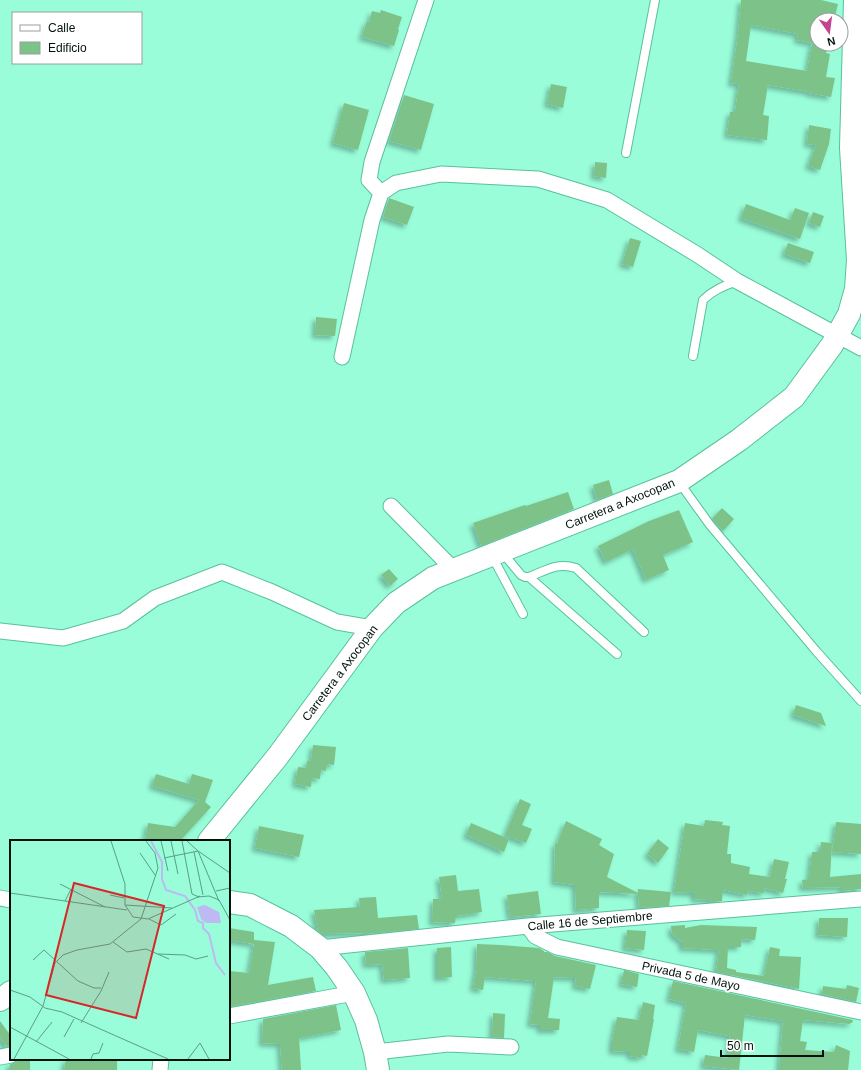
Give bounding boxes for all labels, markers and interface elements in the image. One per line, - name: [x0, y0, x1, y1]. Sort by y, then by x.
- legend: [12, 12, 142, 64]
- north arrow: [809, 12, 849, 52]
- text: Calle: [48, 21, 76, 35]
- text: N: [826, 35, 837, 48]
- text: Edificio: [48, 41, 87, 55]
- street label: Carretera a Axocopan: [563, 476, 677, 532]
- street label: Carretera a Axocopan: [299, 622, 381, 724]
- inset map: [10, 840, 230, 1060]
- street label: Calle 16 de Septiembre: [527, 909, 653, 933]
- street label: Privada 5 de Mayo: [641, 959, 742, 993]
- scale bar: [721, 1032, 823, 1058]
- text: 50 m: [727, 1039, 754, 1053]

